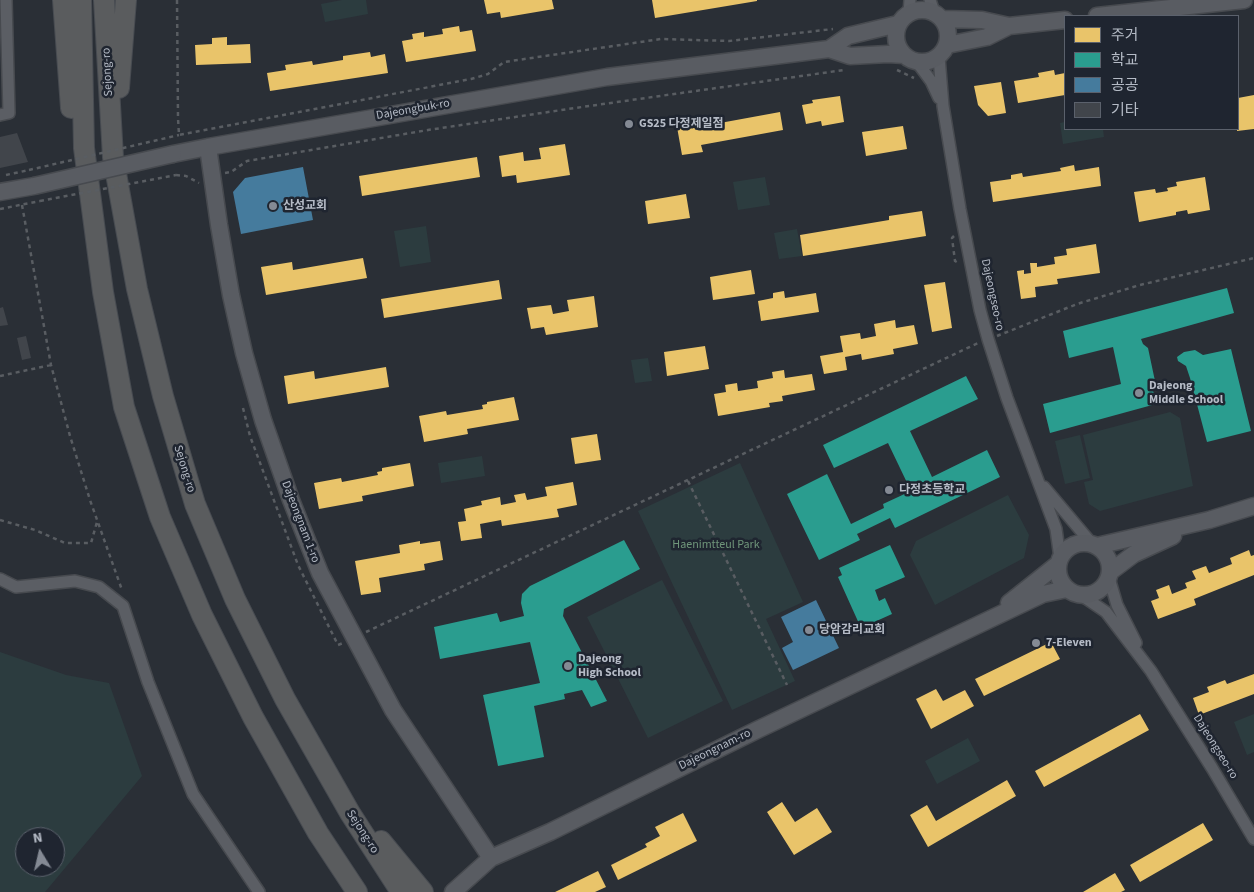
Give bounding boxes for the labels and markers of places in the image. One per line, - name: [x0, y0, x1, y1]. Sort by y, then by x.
- place label: GS25 다정제일점: [639, 117, 724, 131]
- marker: GS25 다정제일점: [623, 118, 635, 130]
- place label: 산성교회: [283, 199, 327, 213]
- marker: 산성교회: [267, 200, 279, 212]
- place label: Dajeong Middle School: [1149, 379, 1223, 407]
- marker: Dajeong Middle School: [1133, 387, 1145, 399]
- place label: 다정초등학교: [899, 483, 965, 497]
- marker: 다정초등학교: [883, 484, 895, 496]
- place label: 당암감리교회: [819, 623, 885, 637]
- marker: 당암감리교회: [803, 624, 815, 636]
- place label: 7-Eleven: [1046, 636, 1092, 650]
- marker: 7-Eleven: [1030, 637, 1042, 649]
- place label: Dajeong High School: [578, 652, 641, 680]
- marker: Dajeong High School: [562, 660, 574, 672]

